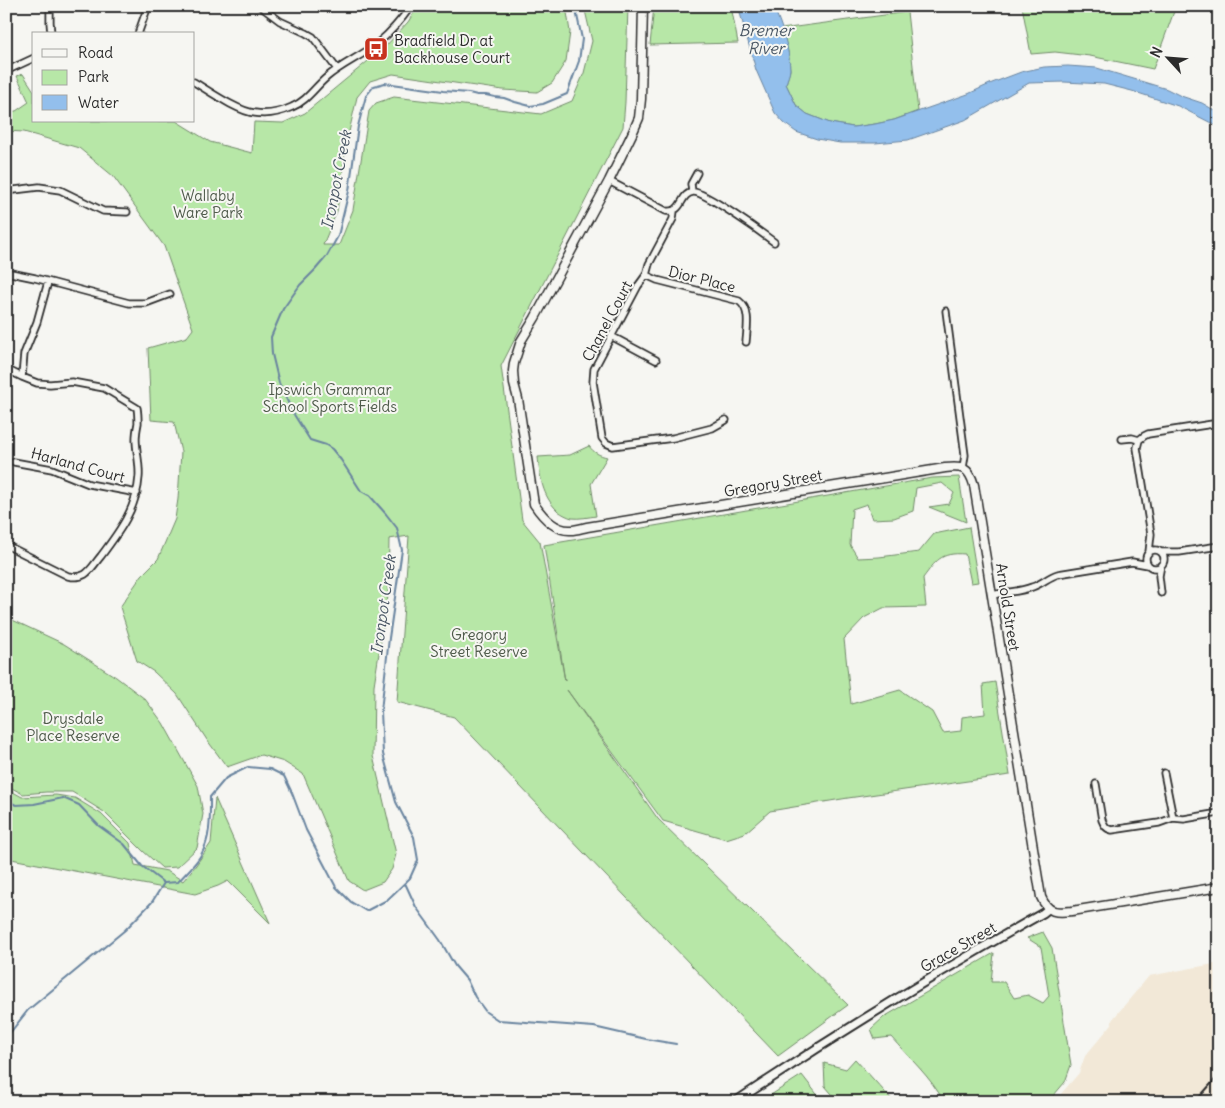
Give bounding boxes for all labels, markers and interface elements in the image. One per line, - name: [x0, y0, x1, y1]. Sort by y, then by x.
- water label: Bremer River: [739, 20, 796, 58]
- place label: Bradfield Dr at Backhouse Court: [394, 31, 510, 67]
- legend: [32, 32, 195, 122]
- north arrow: [1142, 32, 1192, 82]
- bus stop icon: Bradfield Dr at Backhouse Court: [363, 36, 389, 62]
- text: Road: [78, 43, 113, 62]
- text: N: [1146, 44, 1167, 61]
- text: Park: [78, 67, 109, 86]
- text: Water: [78, 93, 119, 112]
- water label: Ironpot Creek: [317, 127, 356, 231]
- park label: Wallaby Ware Park: [173, 186, 243, 222]
- street label: Dior Place: [666, 262, 738, 296]
- street label: Chanel Court: [578, 277, 636, 365]
- park label: Ipswich Grammar School Sports Fields: [263, 380, 397, 416]
- street label: Harland Court: [29, 443, 127, 487]
- street label: Gregory Street: [722, 465, 824, 501]
- water label: Ironpot Creek: [366, 552, 400, 656]
- street label: Arnold Street: [992, 562, 1024, 652]
- park label: Gregory Street Reserve: [430, 625, 528, 661]
- park label: Drysdale Place Reserve: [26, 709, 120, 745]
- street label: Grace Street: [917, 918, 999, 976]

